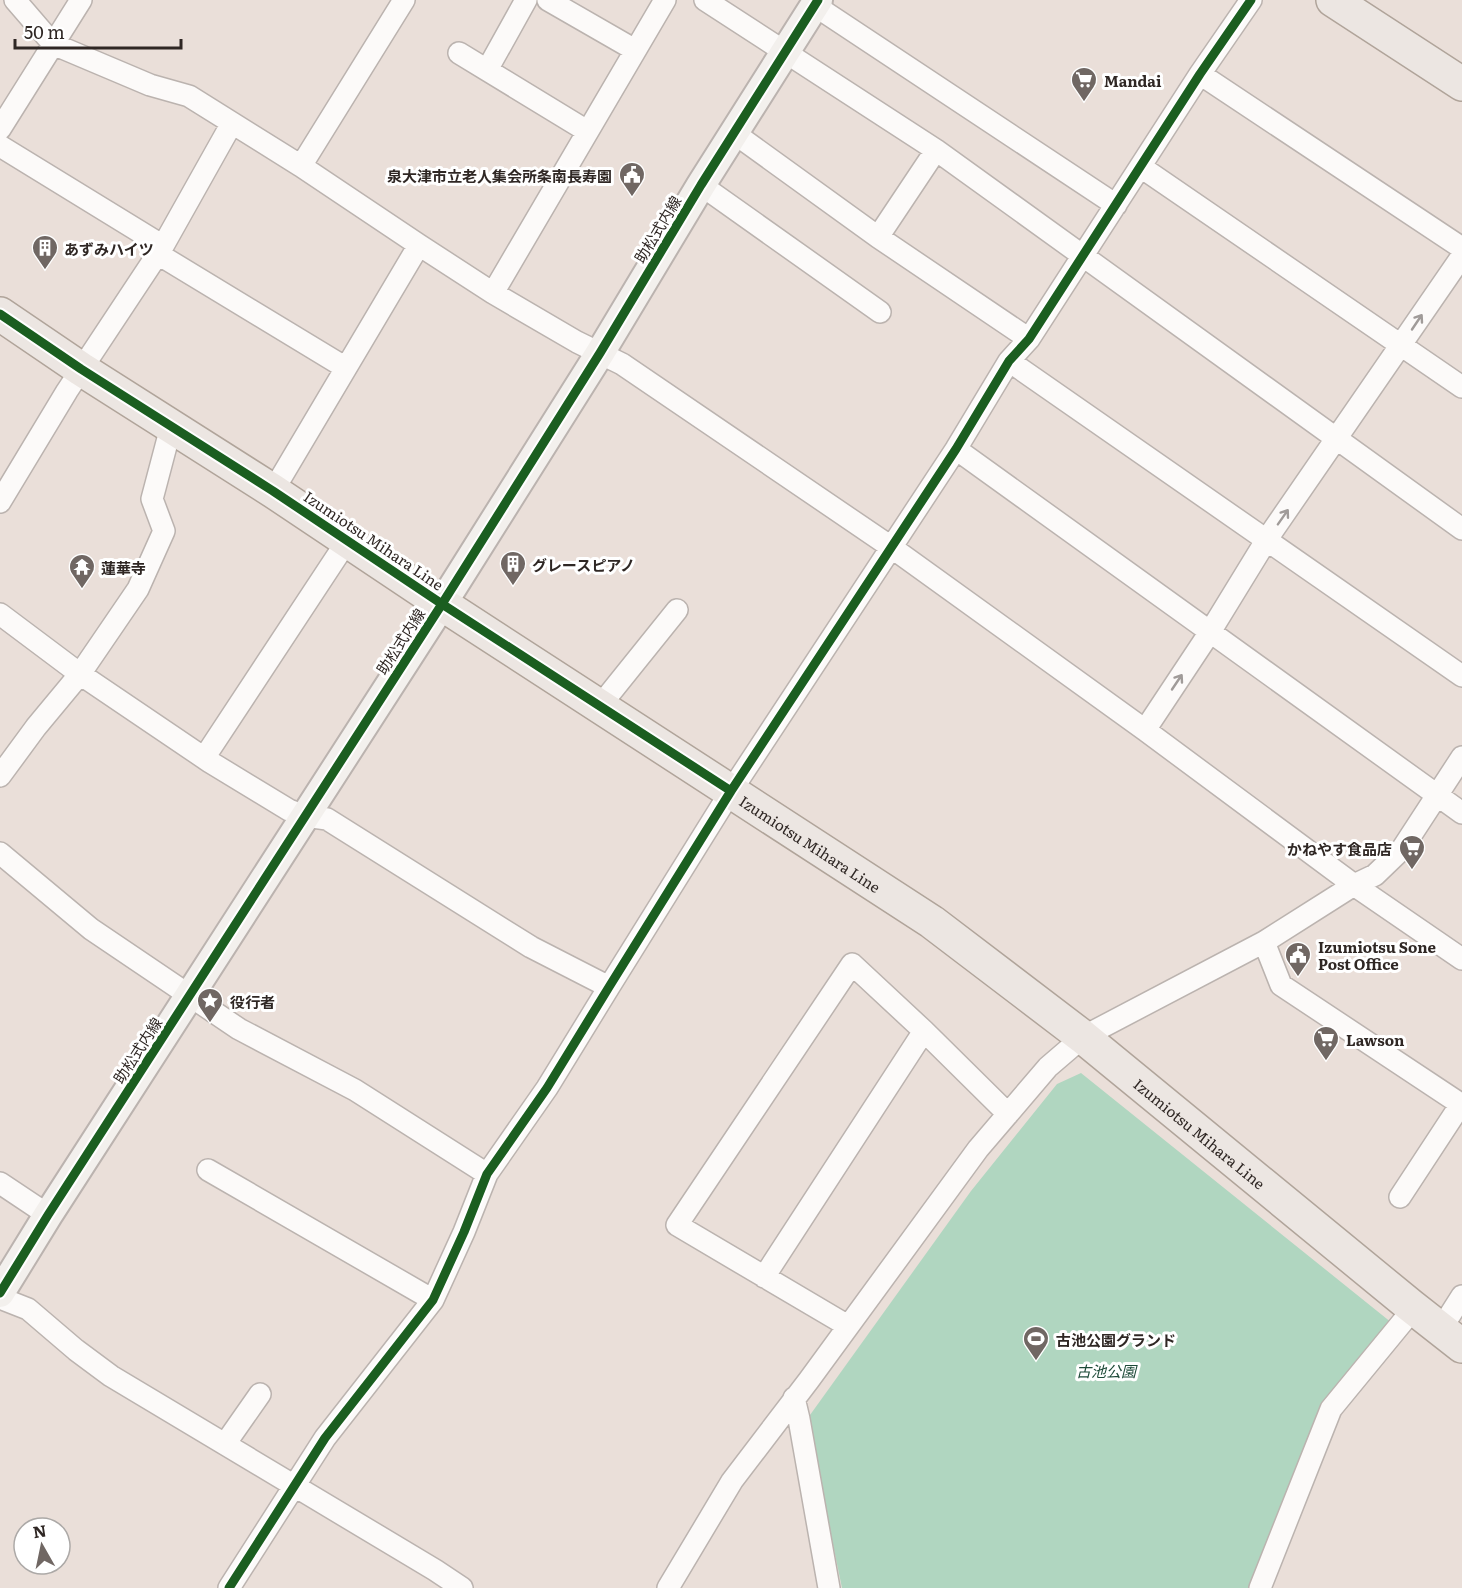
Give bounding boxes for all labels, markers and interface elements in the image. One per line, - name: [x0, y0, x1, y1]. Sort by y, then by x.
- scale bar: [15, 12, 182, 50]
- text: 50 m: [24, 18, 65, 45]
- supermarket icon: Mandai: [1069, 65, 1099, 103]
- place label: Mandai: [1104, 69, 1162, 92]
- public building icon: 泉大津市立老人集会所条南長寿園: [617, 160, 647, 198]
- place label: 泉大津市立老人集会所条南長寿園: [387, 164, 612, 187]
- street label: 助松式内線: [628, 191, 686, 267]
- building icon: あずみハイツ: [30, 233, 60, 271]
- place label: あずみハイツ: [64, 237, 154, 260]
- one-way arrow: [1411, 315, 1423, 331]
- street label: Izumiotsu Mihara Line: [300, 485, 449, 596]
- one-way arrow: [1277, 510, 1289, 526]
- building icon: グレースピアノ: [498, 549, 528, 587]
- temple icon: 蓮華寺: [67, 552, 97, 590]
- place label: グレースピアノ: [532, 553, 635, 576]
- place label: 蓮華寺: [101, 556, 146, 579]
- street label: 助松式内線: [370, 603, 430, 679]
- one-way arrow: [1171, 673, 1184, 690]
- street label: Izumiotsu Mihara Line: [735, 789, 886, 898]
- supermarket icon: かねやす食品店: [1397, 833, 1427, 871]
- place label: かねやす食品店: [1287, 837, 1392, 860]
- place label: Izumiotsu Sone Post Office: [1318, 935, 1437, 975]
- public building icon: Izumiotsu Sone Post Office: [1283, 940, 1313, 978]
- place icon: 役行者: [195, 986, 225, 1024]
- place label: 役行者: [230, 990, 275, 1013]
- street label: 助松式内線: [107, 1012, 167, 1088]
- supermarket icon: Lawson: [1311, 1024, 1341, 1062]
- place label: Lawson: [1346, 1028, 1405, 1051]
- street label: Izumiotsu Mihara Line: [1129, 1072, 1271, 1194]
- sports icon: 古池公園グランド: [1021, 1324, 1051, 1362]
- place label: 古池公園グランド: [1056, 1328, 1176, 1351]
- park label: 古池公園: [1076, 1359, 1138, 1382]
- north arrow: [12, 1516, 72, 1576]
- text: N: [31, 1517, 48, 1543]

